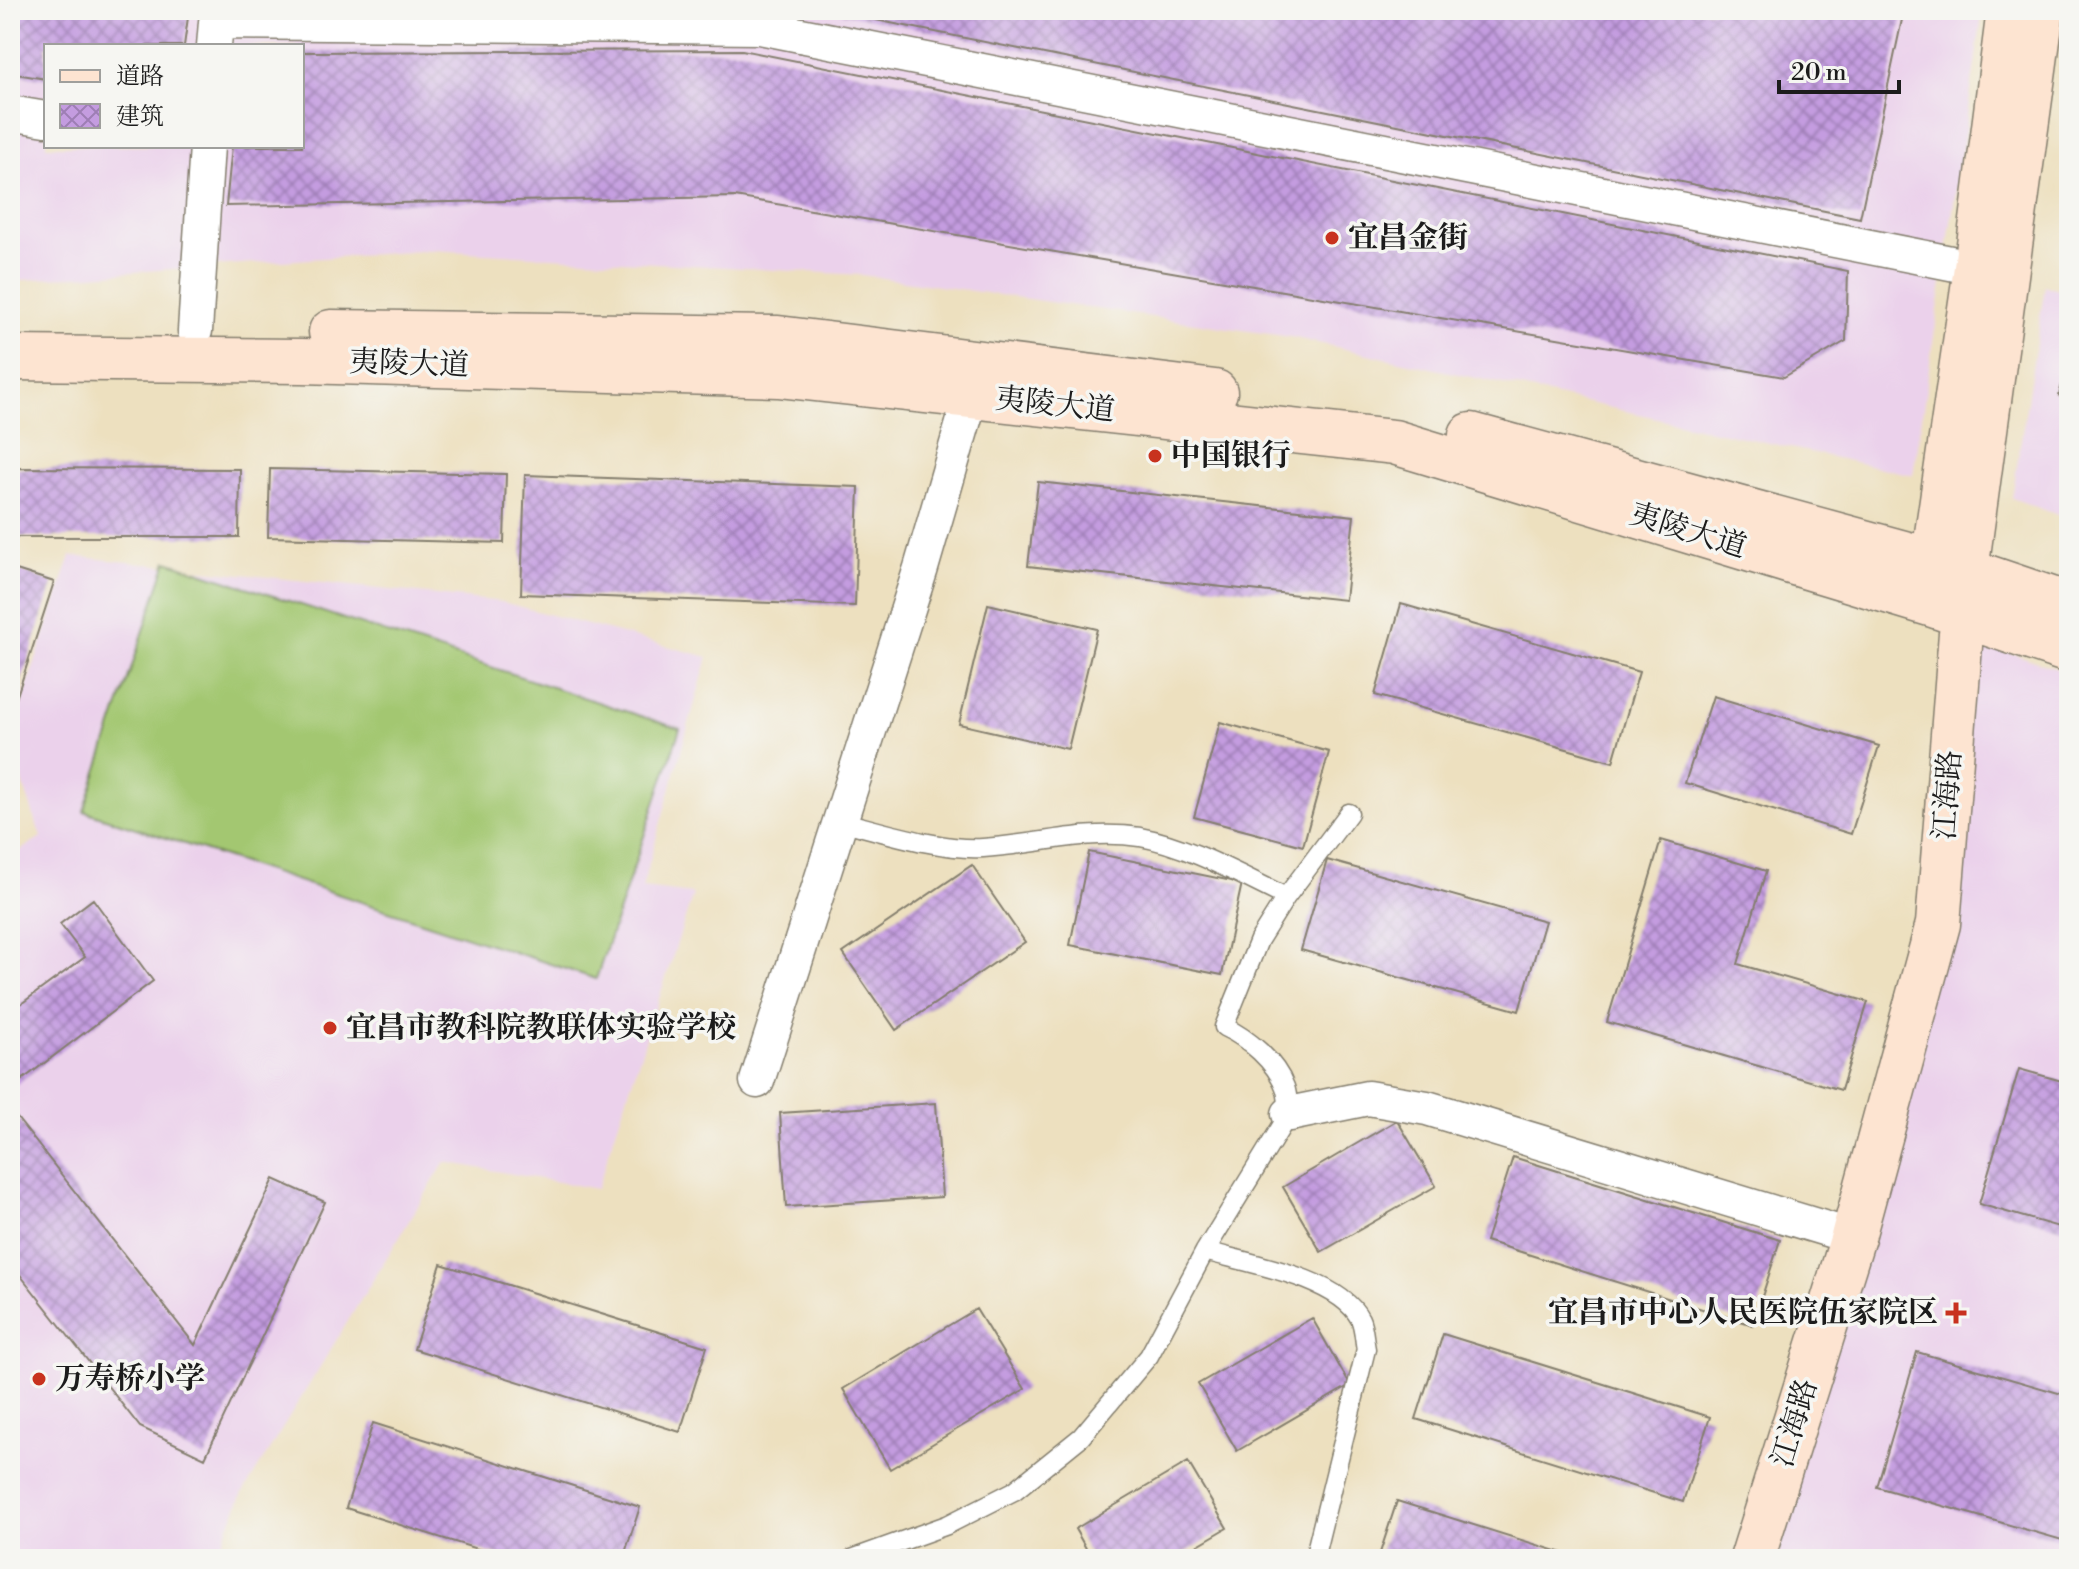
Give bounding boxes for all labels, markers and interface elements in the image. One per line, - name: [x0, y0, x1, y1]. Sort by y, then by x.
- legend: [44, 44, 304, 148]
- scale bar: [1779, 44, 1899, 94]
- text: 20 m: [1791, 58, 1847, 88]
- text: 道路: [116, 62, 164, 92]
- text: 建筑: [116, 102, 164, 132]
- place label: 宜昌金街: [1348, 219, 1468, 257]
- marker: 宜昌金街: [1323, 229, 1341, 247]
- street label: 夷陵大道: [348, 343, 470, 385]
- street label: 夷陵大道: [993, 380, 1117, 430]
- place label: 中国银行: [1171, 437, 1291, 475]
- marker: 中国银行: [1146, 447, 1164, 465]
- street label: 夷陵大道: [1625, 495, 1751, 567]
- street label: 江海路: [1926, 749, 1970, 841]
- place label: 宜昌市教科院教联体实验学校: [346, 1009, 736, 1047]
- marker: 宜昌市教科院教联体实验学校: [321, 1019, 339, 1037]
- place label: 宜昌市中心人民医院伍家院区: [1548, 1294, 1938, 1332]
- marker: 宜昌市中心人民医院伍家院区: [1945, 1302, 1967, 1324]
- place label: 万寿桥小学: [55, 1360, 205, 1398]
- marker: 万寿桥小学: [30, 1370, 48, 1388]
- street label: 江海路: [1764, 1374, 1826, 1472]

